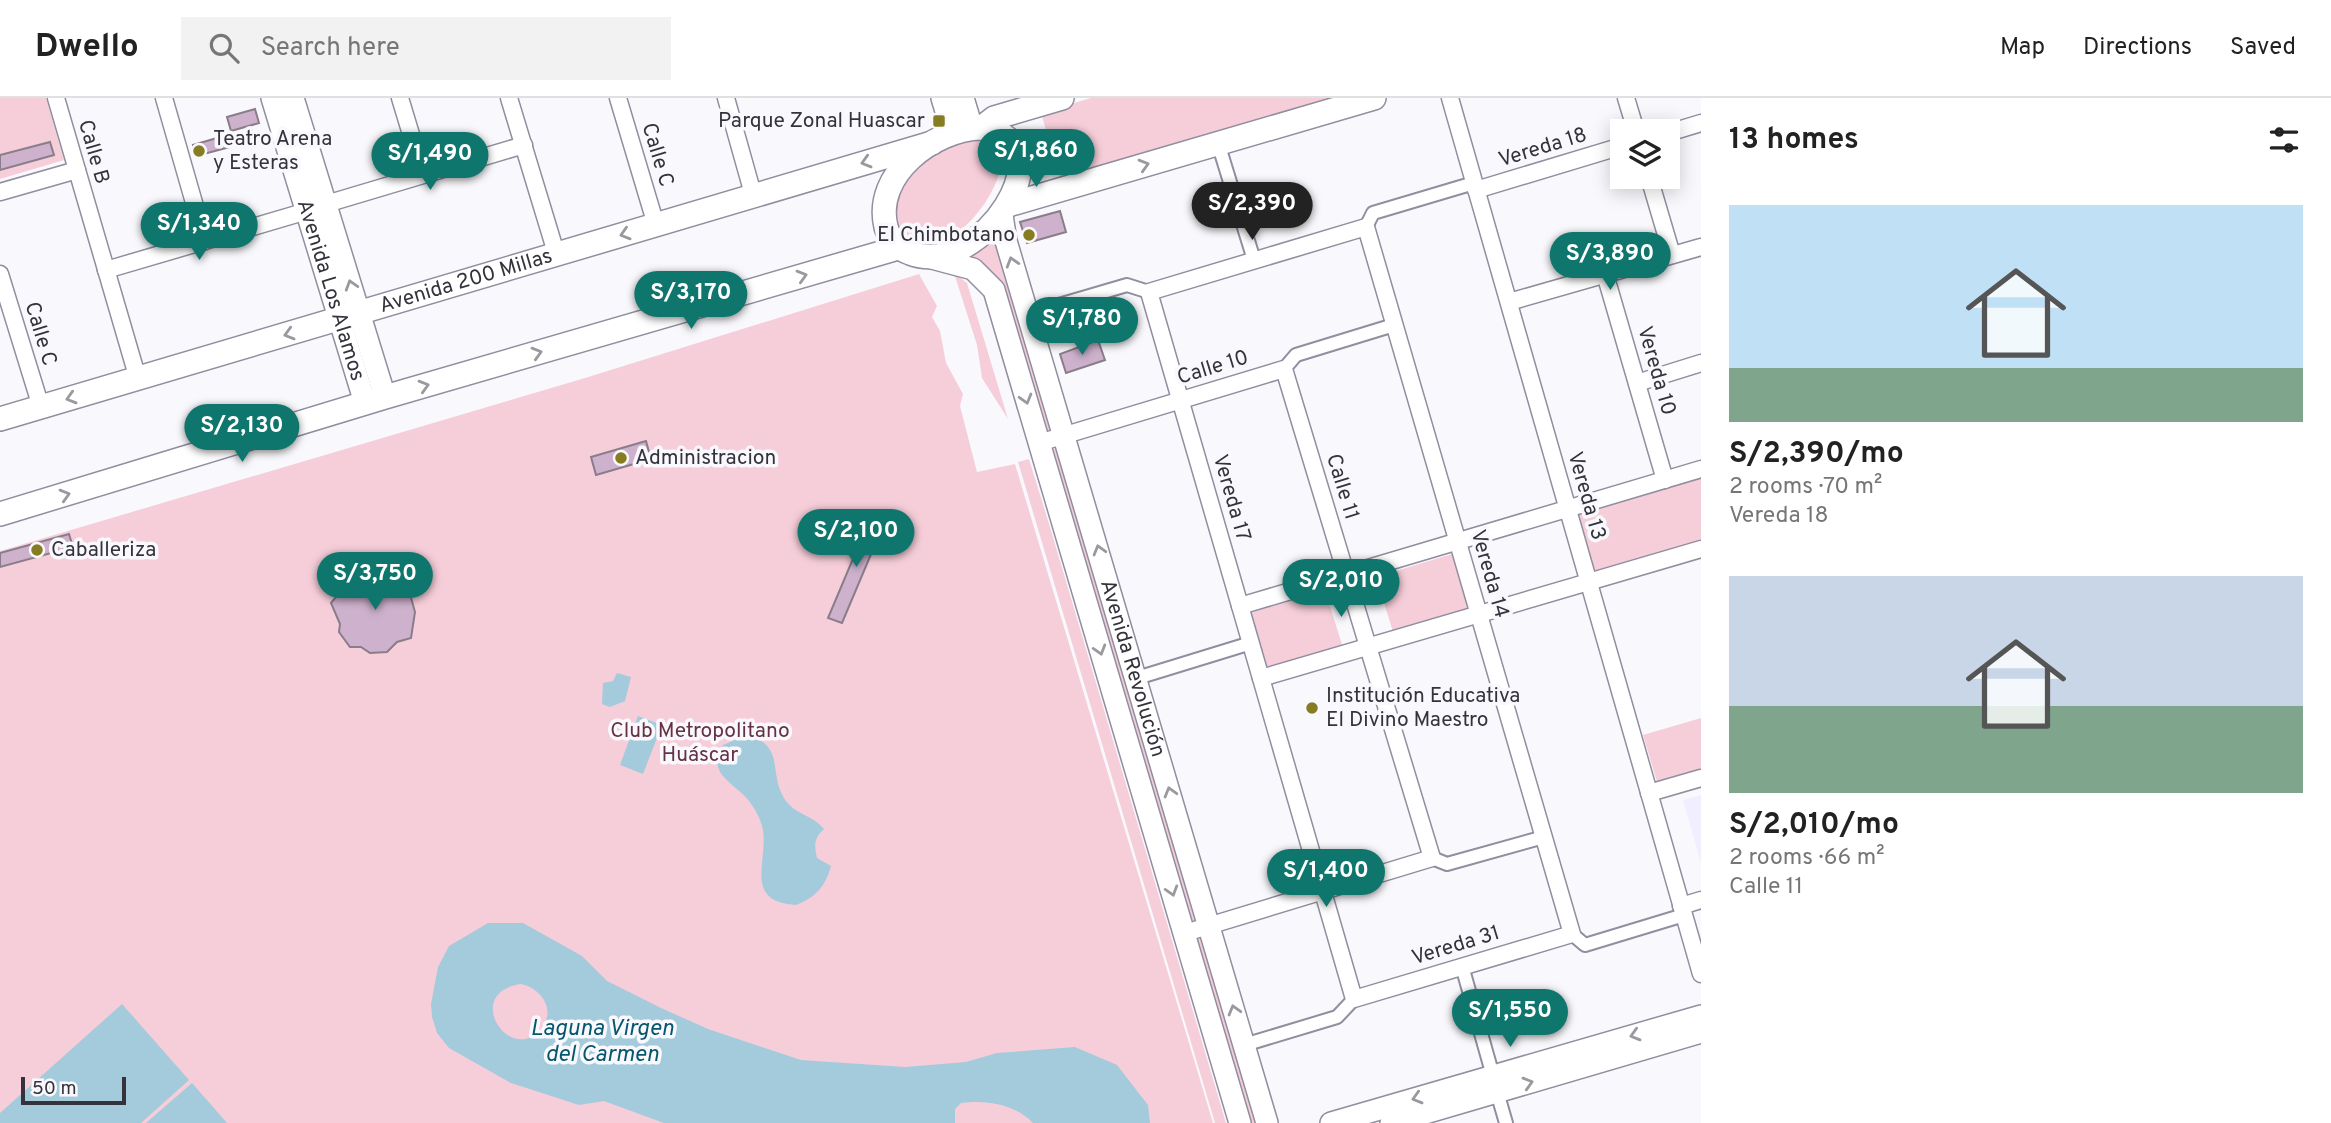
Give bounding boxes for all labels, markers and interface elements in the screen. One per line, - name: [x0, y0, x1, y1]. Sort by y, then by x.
- search box: [181, 17, 671, 80]
- text: Dwello: [35, 27, 139, 69]
- icon: search: [205, 29, 243, 67]
- text: Search here: [261, 32, 400, 65]
- text: Map: [2000, 33, 2045, 63]
- text: Directions: [2083, 33, 2192, 63]
- text: Saved: [2230, 33, 2296, 63]
- place label: Parque Zonal Huascar: [718, 108, 925, 135]
- marker: Parque Zonal Huascar: [931, 113, 947, 129]
- street label: Calle B: [71, 117, 115, 187]
- map controls: [1610, 119, 1680, 189]
- button: layers: [1610, 119, 1680, 189]
- street label: Calle C: [635, 120, 679, 190]
- icon: filters: [2265, 121, 2303, 159]
- street label: Vereda 18: [1496, 122, 1590, 174]
- text: 13 homes: [1729, 122, 1859, 159]
- place label: Teatro Arena y Esteras: [213, 126, 332, 177]
- pin: S/1,860: [971, 130, 1101, 189]
- pin: S/1,490: [365, 132, 495, 192]
- text: S/1,860: [994, 137, 1078, 166]
- text: S/1,490: [387, 140, 473, 169]
- marker: Teatro Arena y Esteras: [191, 143, 207, 159]
- one-way arrow: [860, 154, 872, 169]
- one-way arrow: [1138, 159, 1150, 174]
- pin: S/2,390: [1187, 183, 1317, 242]
- text: S/2,390: [1208, 190, 1296, 219]
- street label: Avenida Los Alamos: [290, 196, 371, 384]
- pin: S/1,340: [134, 202, 264, 262]
- text: S/1,340: [157, 210, 241, 239]
- place label: El Chimbotano: [877, 222, 1015, 249]
- one-way arrow: [619, 226, 631, 241]
- marker: El Chimbotano: [1021, 227, 1037, 243]
- pin: S/3,890: [1545, 232, 1675, 292]
- text: S/3,890: [1566, 240, 1654, 269]
- street label: Avenida 200 Millas: [376, 243, 556, 319]
- icon: home: [1953, 250, 2079, 376]
- one-way arrow: [1006, 256, 1021, 268]
- one-way arrow: [796, 269, 808, 284]
- pin: S/3,170: [626, 272, 756, 331]
- one-way arrow: [344, 279, 359, 291]
- text: S/3,170: [650, 279, 732, 308]
- pin: S/1,780: [1017, 298, 1147, 357]
- street label: Calle C: [18, 299, 62, 369]
- text: S/1,780: [1042, 305, 1122, 334]
- street label: Vereda 10: [1630, 323, 1682, 419]
- one-way arrow: [283, 326, 295, 341]
- street label: Calle 10: [1174, 344, 1252, 392]
- one-way arrow: [530, 346, 542, 361]
- one-way arrow: [417, 379, 429, 394]
- one-way arrow: [65, 390, 77, 404]
- one-way arrow: [1017, 393, 1032, 405]
- pin: S/2,130: [177, 404, 307, 464]
- text: S/2,130: [200, 412, 284, 441]
- text: S/2,390/mo: [1729, 436, 1904, 473]
- place label: Administracion: [635, 445, 776, 472]
- street label: Vereda 13: [1561, 449, 1611, 543]
- marker: Administracion: [613, 450, 629, 466]
- street label: Vereda 17: [1206, 451, 1256, 545]
- street label: Calle 11: [1319, 451, 1365, 523]
- text: 2 rooms · 70 m²: [1729, 473, 1882, 502]
- one-way arrow: [59, 488, 71, 503]
- text: Vereda 18: [1729, 502, 1829, 531]
- pin: S/2,100: [791, 510, 921, 569]
- text: S/2,100: [813, 517, 899, 546]
- street label: Vereda 14: [1464, 527, 1514, 621]
- place label: Caballeriza: [51, 537, 156, 564]
- marker: Caballeriza: [29, 542, 45, 558]
- one-way arrow: [1093, 544, 1108, 556]
- pin: S/3,750: [310, 552, 440, 612]
- text: S/3,750: [333, 560, 417, 589]
- pin: S/2,010: [1276, 560, 1406, 619]
- text: S/2,010: [1299, 567, 1383, 596]
- street label: Avenida Revolución: [1093, 576, 1171, 760]
- icon: home: [1953, 621, 2079, 747]
- one-way arrow: [1092, 643, 1107, 655]
- place label: Institución Educativa El Divino Maestro: [1326, 683, 1520, 734]
- marker: Institución Educativa El Divino Maestro: [1304, 700, 1320, 716]
- park label: Club Metropolitano Huáscar: [610, 718, 790, 769]
- one-way arrow: [1164, 786, 1179, 798]
- text: S/2,010/mo: [1729, 807, 1899, 844]
- text: 2 rooms · 66 m²: [1729, 844, 1885, 873]
- pin: S/1,400: [1261, 850, 1391, 909]
- text: S/1,400: [1283, 857, 1369, 886]
- text: Calle 11: [1729, 873, 1803, 902]
- one-way arrow: [1164, 885, 1179, 897]
- street label: Vereda 31: [1409, 920, 1503, 972]
- pin: S/1,550: [1445, 990, 1575, 1049]
- text: S/1,550: [1468, 997, 1552, 1026]
- one-way arrow: [1228, 1005, 1242, 1017]
- water label: Laguna Virgen del Carmen: [530, 1015, 674, 1070]
- one-way arrow: [1630, 1026, 1642, 1041]
- scale bar: [21, 1074, 126, 1106]
- text: 50 m: [32, 1077, 77, 1101]
- one-way arrow: [1521, 1077, 1533, 1092]
- one-way arrow: [1411, 1090, 1423, 1104]

